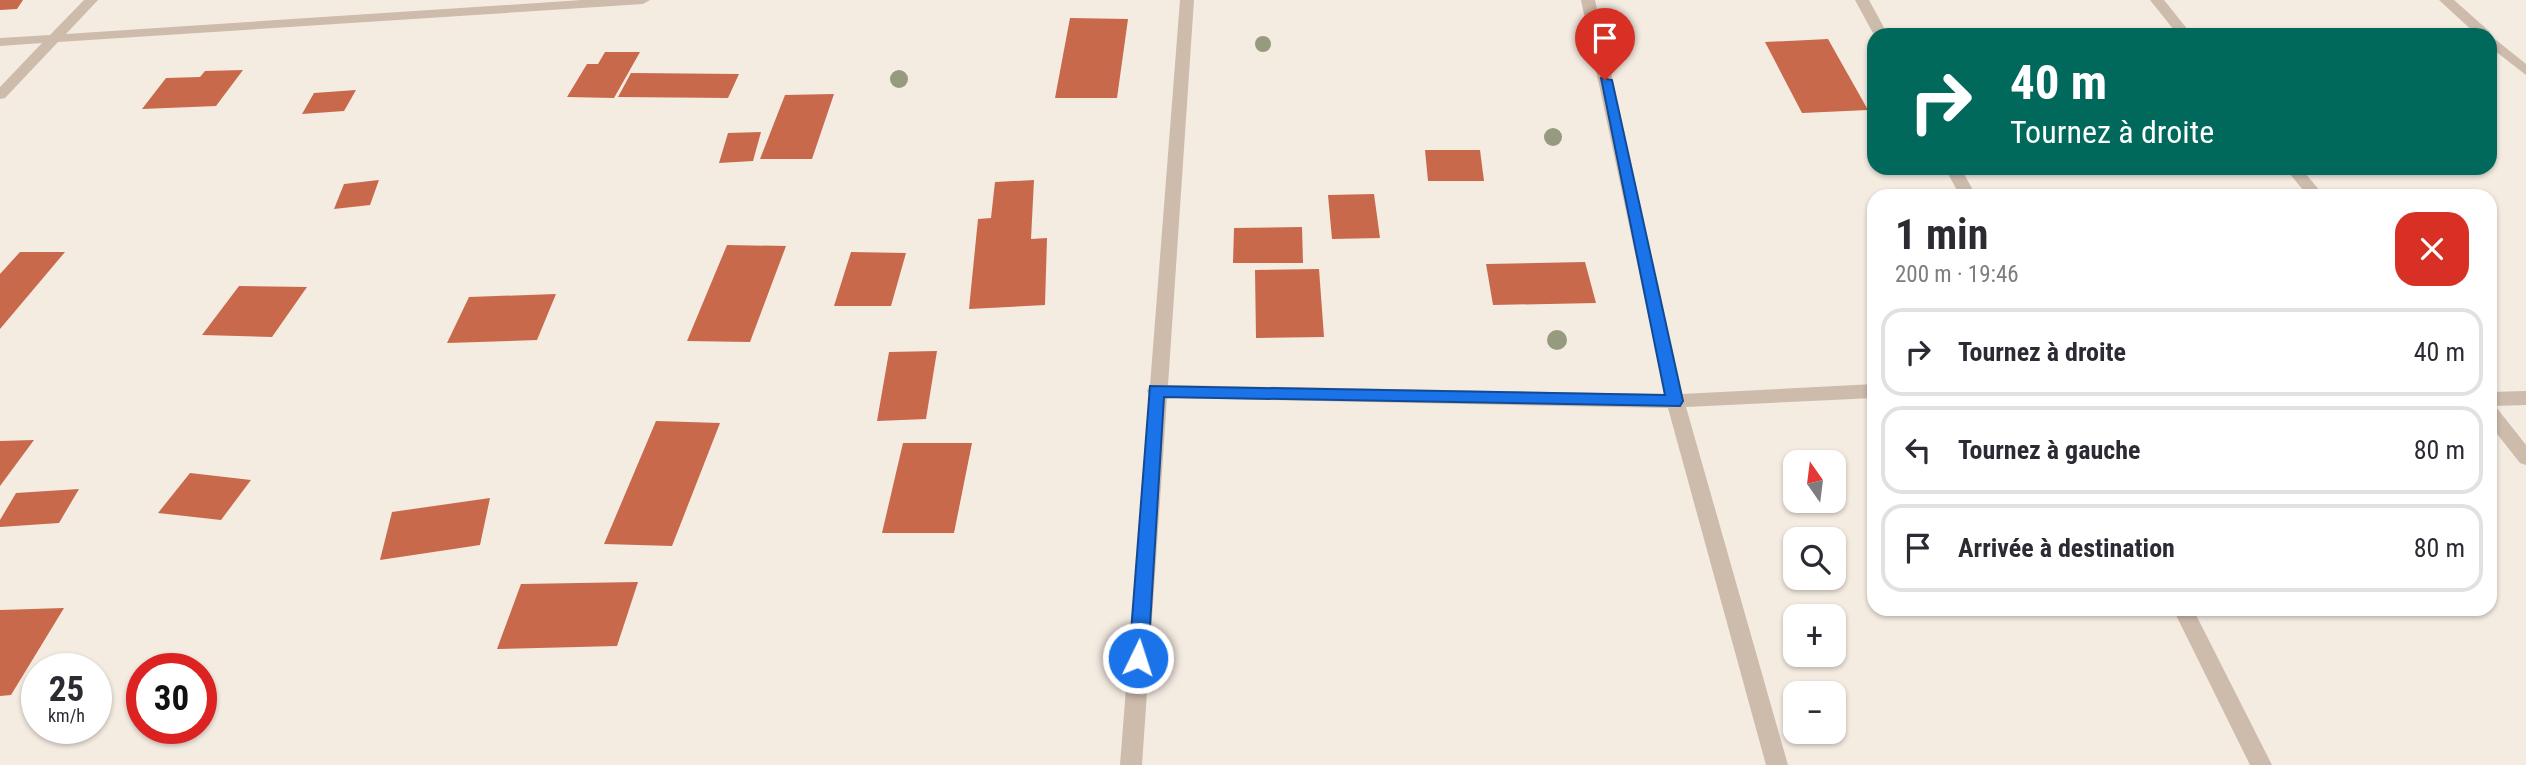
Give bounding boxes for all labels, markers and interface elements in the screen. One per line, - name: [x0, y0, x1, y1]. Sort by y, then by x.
- pin: [1575, 8, 1635, 80]
- icon: arrive: [1586, 19, 1624, 57]
- text: 40 m: [2010, 54, 2107, 111]
- icon: right: [1895, 56, 1986, 147]
- text: Tournez à droite: [2010, 113, 2214, 151]
- text: 1 min: [1895, 210, 1988, 259]
- button: close: [2395, 212, 2469, 286]
- text: 200 m · 19:46: [1895, 261, 2019, 288]
- icon: right: [1899, 333, 1937, 371]
- text: Tournez à droite: [1958, 337, 2126, 367]
- text: 40 m: [2414, 337, 2465, 367]
- icon: left: [1899, 431, 1937, 469]
- text: Tournez à gauche: [1958, 435, 2140, 465]
- text: 80 m: [2414, 435, 2465, 465]
- north arrow: [1783, 450, 1846, 513]
- map controls: [1783, 450, 1846, 744]
- button: search: [1783, 527, 1846, 590]
- icon: arrive: [1899, 529, 1937, 567]
- text: Arrivée à destination: [1958, 533, 2175, 563]
- text: 80 m: [2414, 533, 2465, 563]
- button: +: [1783, 604, 1846, 667]
- position arrow: [1101, 621, 1175, 695]
- speed limit sign: 30: [126, 653, 217, 744]
- text: 25: [49, 669, 84, 710]
- button: −: [1783, 681, 1846, 744]
- text: km/h: [48, 705, 85, 726]

